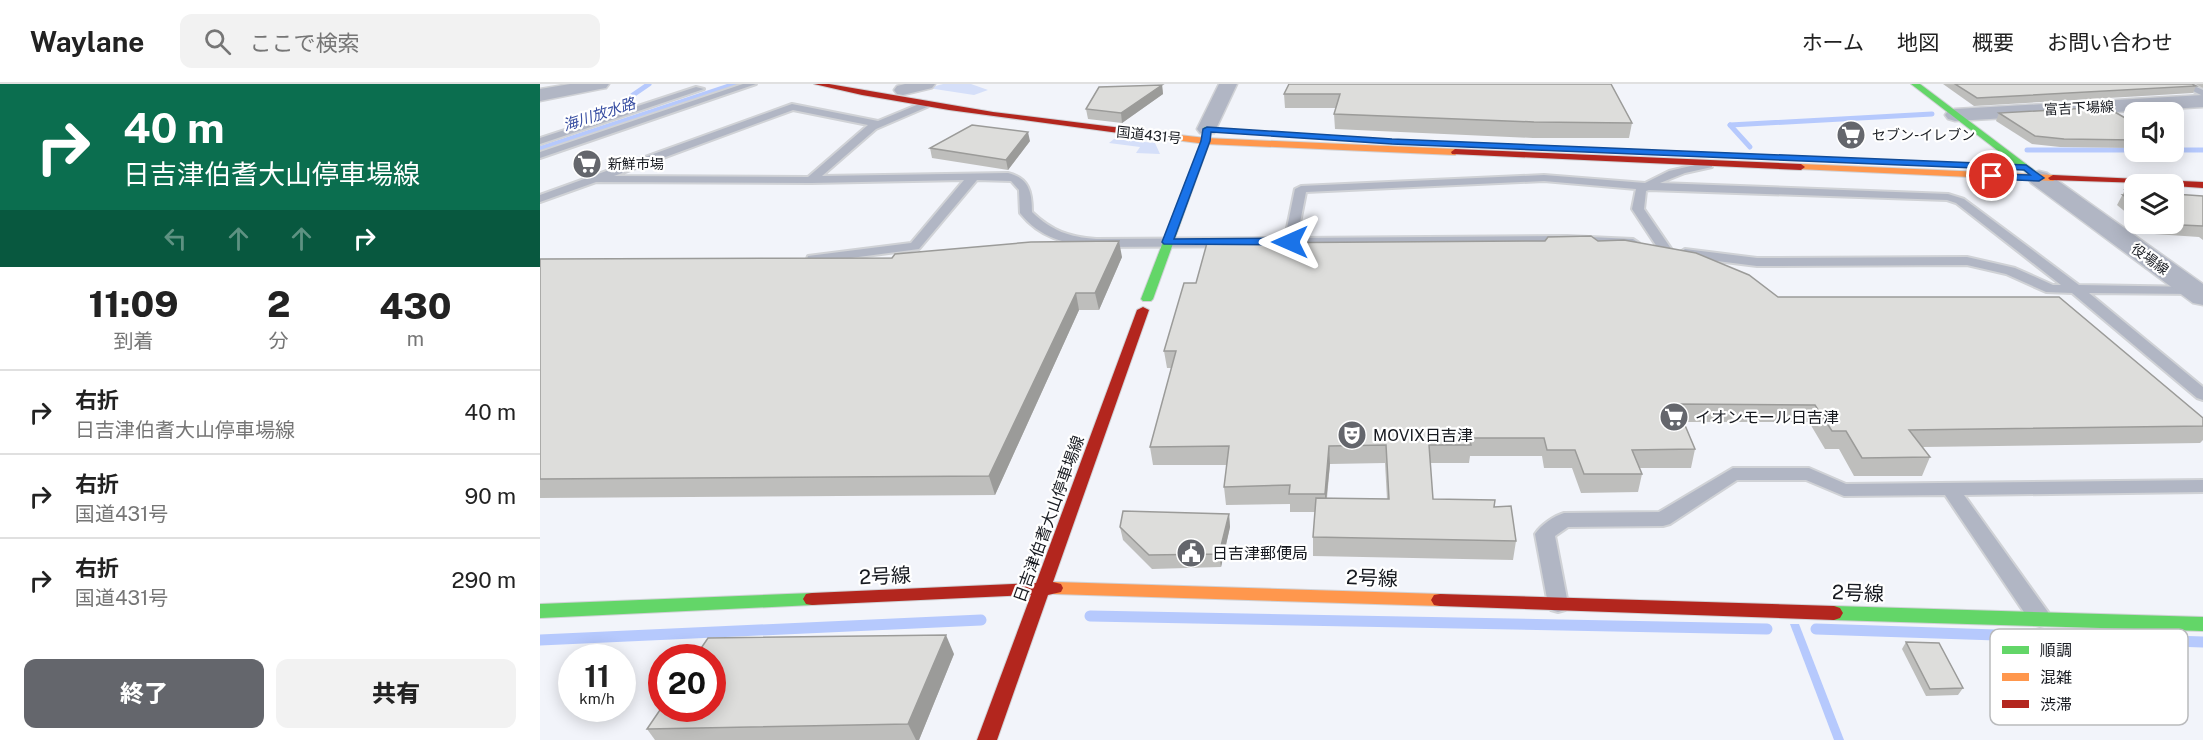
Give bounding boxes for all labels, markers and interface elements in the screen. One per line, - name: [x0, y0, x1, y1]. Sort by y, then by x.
- search box: [180, 14, 600, 68]
- text: Waylane: [30, 25, 144, 58]
- icon: search: [201, 25, 234, 58]
- text: ここで検索: [249, 30, 359, 56]
- text: ホーム: [1802, 30, 1864, 55]
- text: 地図: [1897, 30, 1939, 55]
- text: 概要: [1972, 30, 2014, 55]
- text: お問い合わせ: [2047, 30, 2173, 55]
- water label: 海川放水路: [561, 94, 639, 134]
- street label: 富吉下場線: [2044, 98, 2114, 118]
- map controls: [2124, 102, 2184, 234]
- button: sound: [2124, 102, 2184, 162]
- text: 40 m: [123, 103, 225, 152]
- icon: right: [24, 108, 102, 186]
- supermarket icon: セブン-イレブン: [1835, 119, 1867, 151]
- street label: 国道431号: [1116, 124, 1182, 146]
- place label: セブン-イレブン: [1872, 127, 1975, 143]
- supermarket icon: 新鮮市場: [571, 148, 603, 180]
- pin: [1966, 150, 2017, 201]
- place label: 新鮮市場: [608, 156, 664, 172]
- text: 日吉津伯耆大山停車場線: [123, 158, 420, 190]
- icon: arrive: [1975, 159, 2008, 192]
- button: layers: [2124, 174, 2184, 234]
- position arrow: [1258, 210, 1322, 274]
- icon: left: [159, 222, 192, 255]
- icon: ahead: [222, 222, 255, 255]
- icon: ahead: [285, 222, 318, 255]
- icon: right: [348, 222, 381, 255]
- street label: 役場線: [2128, 240, 2172, 278]
- text: 11:09: [89, 283, 179, 325]
- text: 2: [267, 283, 291, 325]
- text: 430: [379, 285, 451, 327]
- text: m: [407, 327, 424, 351]
- text: 到着: [114, 329, 154, 353]
- text: 分: [269, 329, 289, 353]
- text: 右折: [75, 387, 119, 413]
- icon: right: [24, 396, 57, 429]
- text: 40 m: [464, 399, 516, 425]
- supermarket icon: イオンモール日吉津: [1658, 401, 1690, 433]
- place label: イオンモール日吉津: [1695, 408, 1839, 427]
- text: 日吉津伯耆大山停車場線: [75, 418, 295, 442]
- theatre icon: MOVIX日吉津: [1336, 419, 1368, 451]
- place label: MOVIX日吉津: [1373, 426, 1473, 445]
- street label: 日吉津伯耆大山停車場線: [1010, 433, 1088, 605]
- text: 右折: [75, 471, 119, 497]
- icon: right: [24, 480, 57, 513]
- text: 90 m: [465, 483, 516, 509]
- text: 国道431号: [75, 502, 168, 526]
- public building icon: 日吉津郵便局: [1175, 537, 1207, 569]
- place label: 日吉津郵便局: [1212, 544, 1308, 563]
- text: 右折: [75, 555, 119, 581]
- street label: 2号線: [858, 563, 912, 589]
- icon: right: [24, 564, 57, 597]
- street label: 2号線: [1346, 565, 1398, 591]
- text: 290 m: [451, 567, 516, 593]
- street label: 2号線: [1832, 580, 1884, 606]
- text: 国道431号: [75, 586, 168, 610]
- legend: [1990, 629, 2188, 725]
- text: 順調: [2040, 641, 2072, 660]
- speed limit sign: 20: [648, 644, 726, 722]
- text: 11: [584, 658, 610, 694]
- button: 終了: [24, 659, 264, 728]
- button: 共有: [276, 659, 516, 728]
- text: 混雑: [2040, 668, 2072, 687]
- text: km/h: [579, 690, 615, 707]
- text: 渋滞: [2040, 695, 2072, 714]

